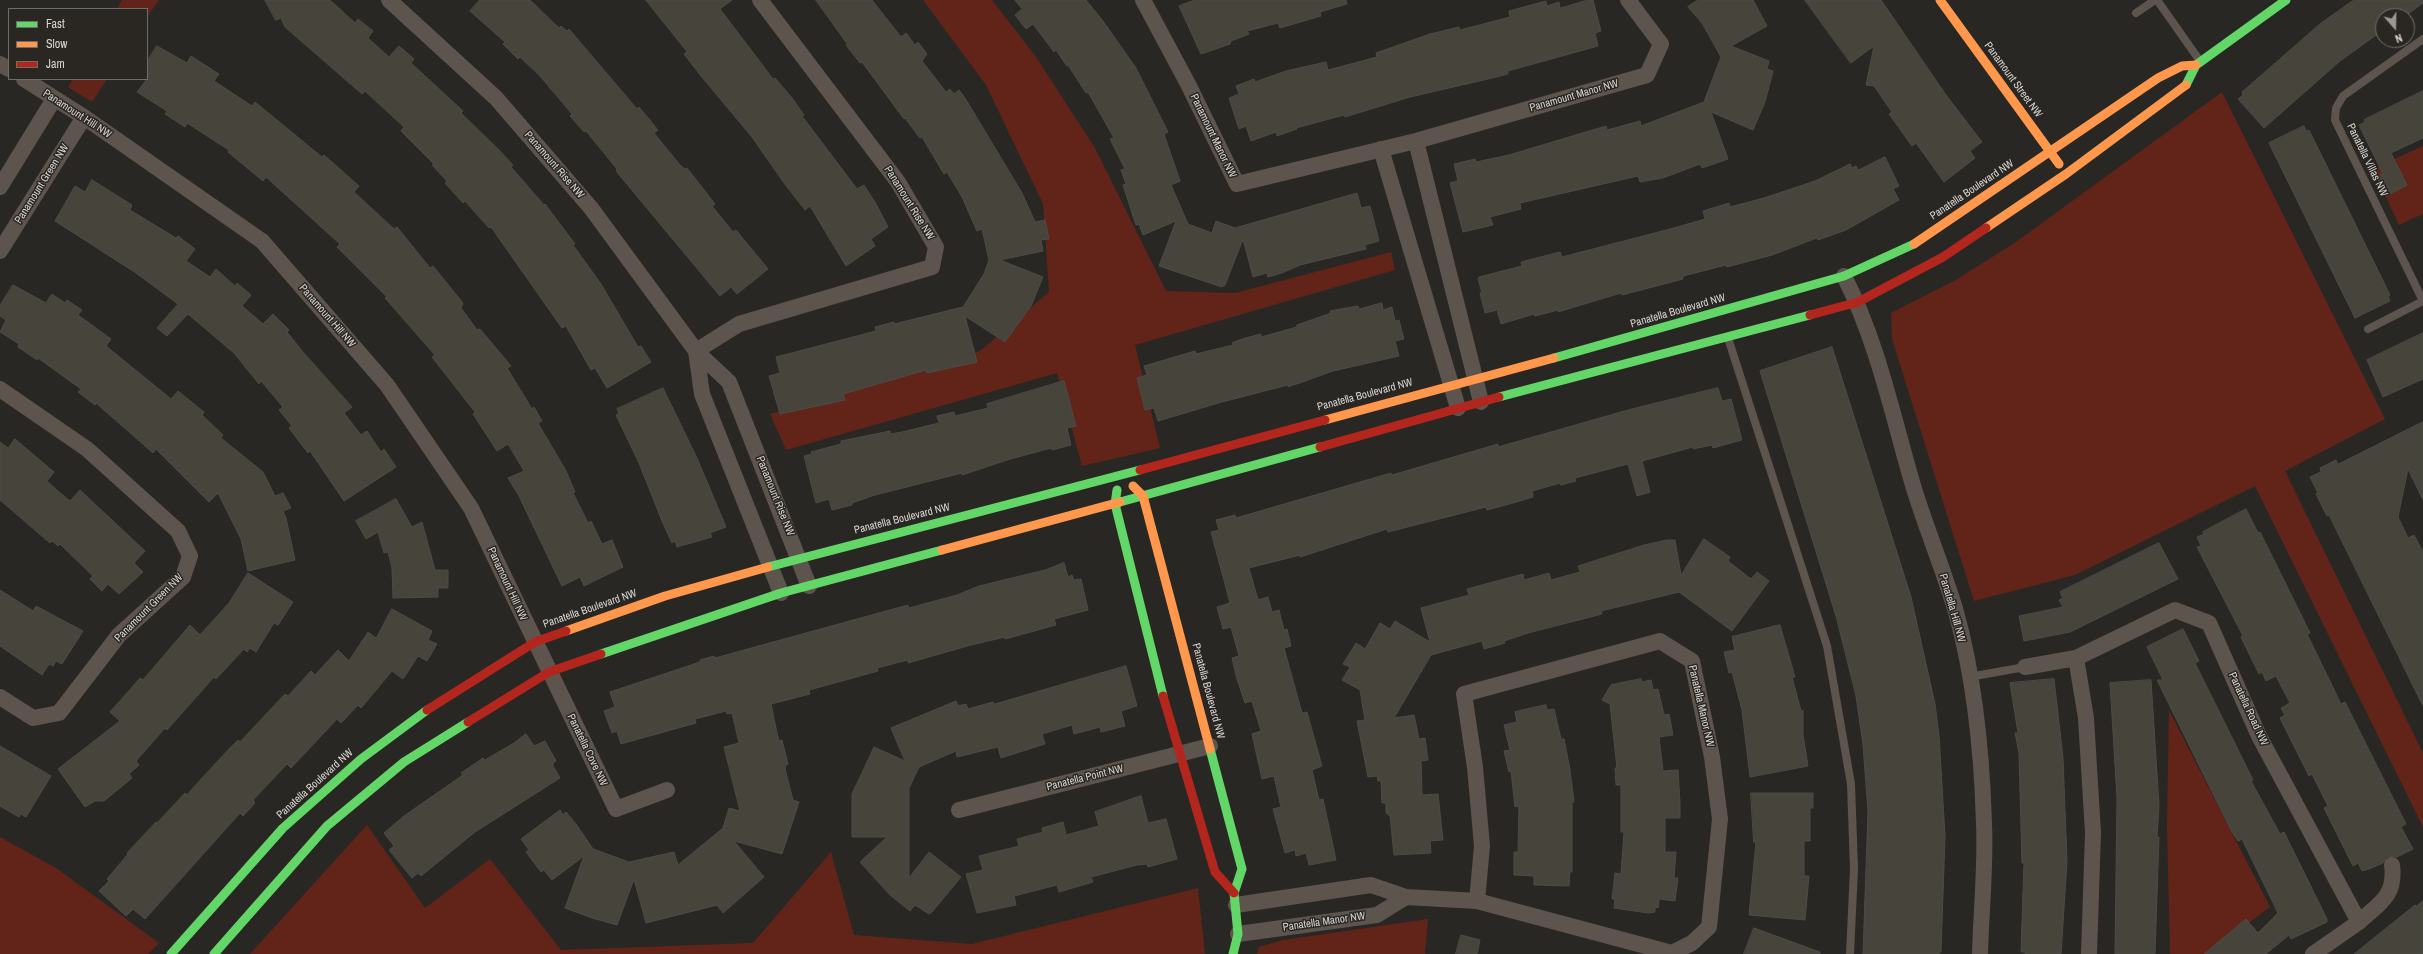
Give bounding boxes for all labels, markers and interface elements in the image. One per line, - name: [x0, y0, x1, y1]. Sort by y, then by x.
- legend: [8, 8, 148, 80]
- north arrow: [2375, 8, 2415, 48]
- text: Fast: [46, 16, 65, 32]
- text: N: [2393, 31, 2404, 46]
- text: Slow: [46, 36, 67, 52]
- street label: Panamount Street NW: [1981, 40, 2045, 120]
- text: Jam: [46, 56, 65, 72]
- street label: Panamount Manor NW: [1528, 77, 1620, 115]
- street label: Panamount Hill NW: [40, 87, 114, 141]
- street label: Panamount Manor NW: [1187, 92, 1239, 180]
- street label: Panatella Villas NW: [2344, 121, 2390, 199]
- street label: Panamount Rise NW: [521, 129, 587, 201]
- street label: Panamount Green NW: [12, 142, 72, 226]
- street label: Panatella Boulevard NW: [1928, 157, 2016, 223]
- street label: Panamount Rise NW: [881, 164, 937, 242]
- street label: Panamount Hill NW: [296, 282, 358, 350]
- street label: Panatella Boulevard NW: [1629, 291, 1727, 331]
- street label: Panatella Boulevard NW: [1316, 376, 1414, 414]
- street label: Panamount Rise NW: [753, 454, 797, 538]
- street label: Panatella Boulevard NW: [853, 501, 951, 537]
- street label: Panamount Hill NW: [484, 545, 530, 623]
- street label: Panamount Green NW: [112, 571, 186, 645]
- street label: Panatella Hill NW: [1936, 572, 1968, 644]
- street label: Panatella Boulevard NW: [541, 587, 639, 631]
- street label: Panatella Boulevard NW: [1189, 642, 1227, 740]
- street label: Panatella Manor NW: [1685, 664, 1717, 748]
- street label: Panatella Road NW: [2225, 670, 2271, 748]
- street label: Panatella Cove NW: [564, 712, 610, 788]
- street label: Panatella Boulevard NW: [274, 746, 356, 822]
- street label: Panatella Point NW: [1045, 762, 1125, 794]
- street label: Panatella Manor NW: [1282, 910, 1366, 934]

